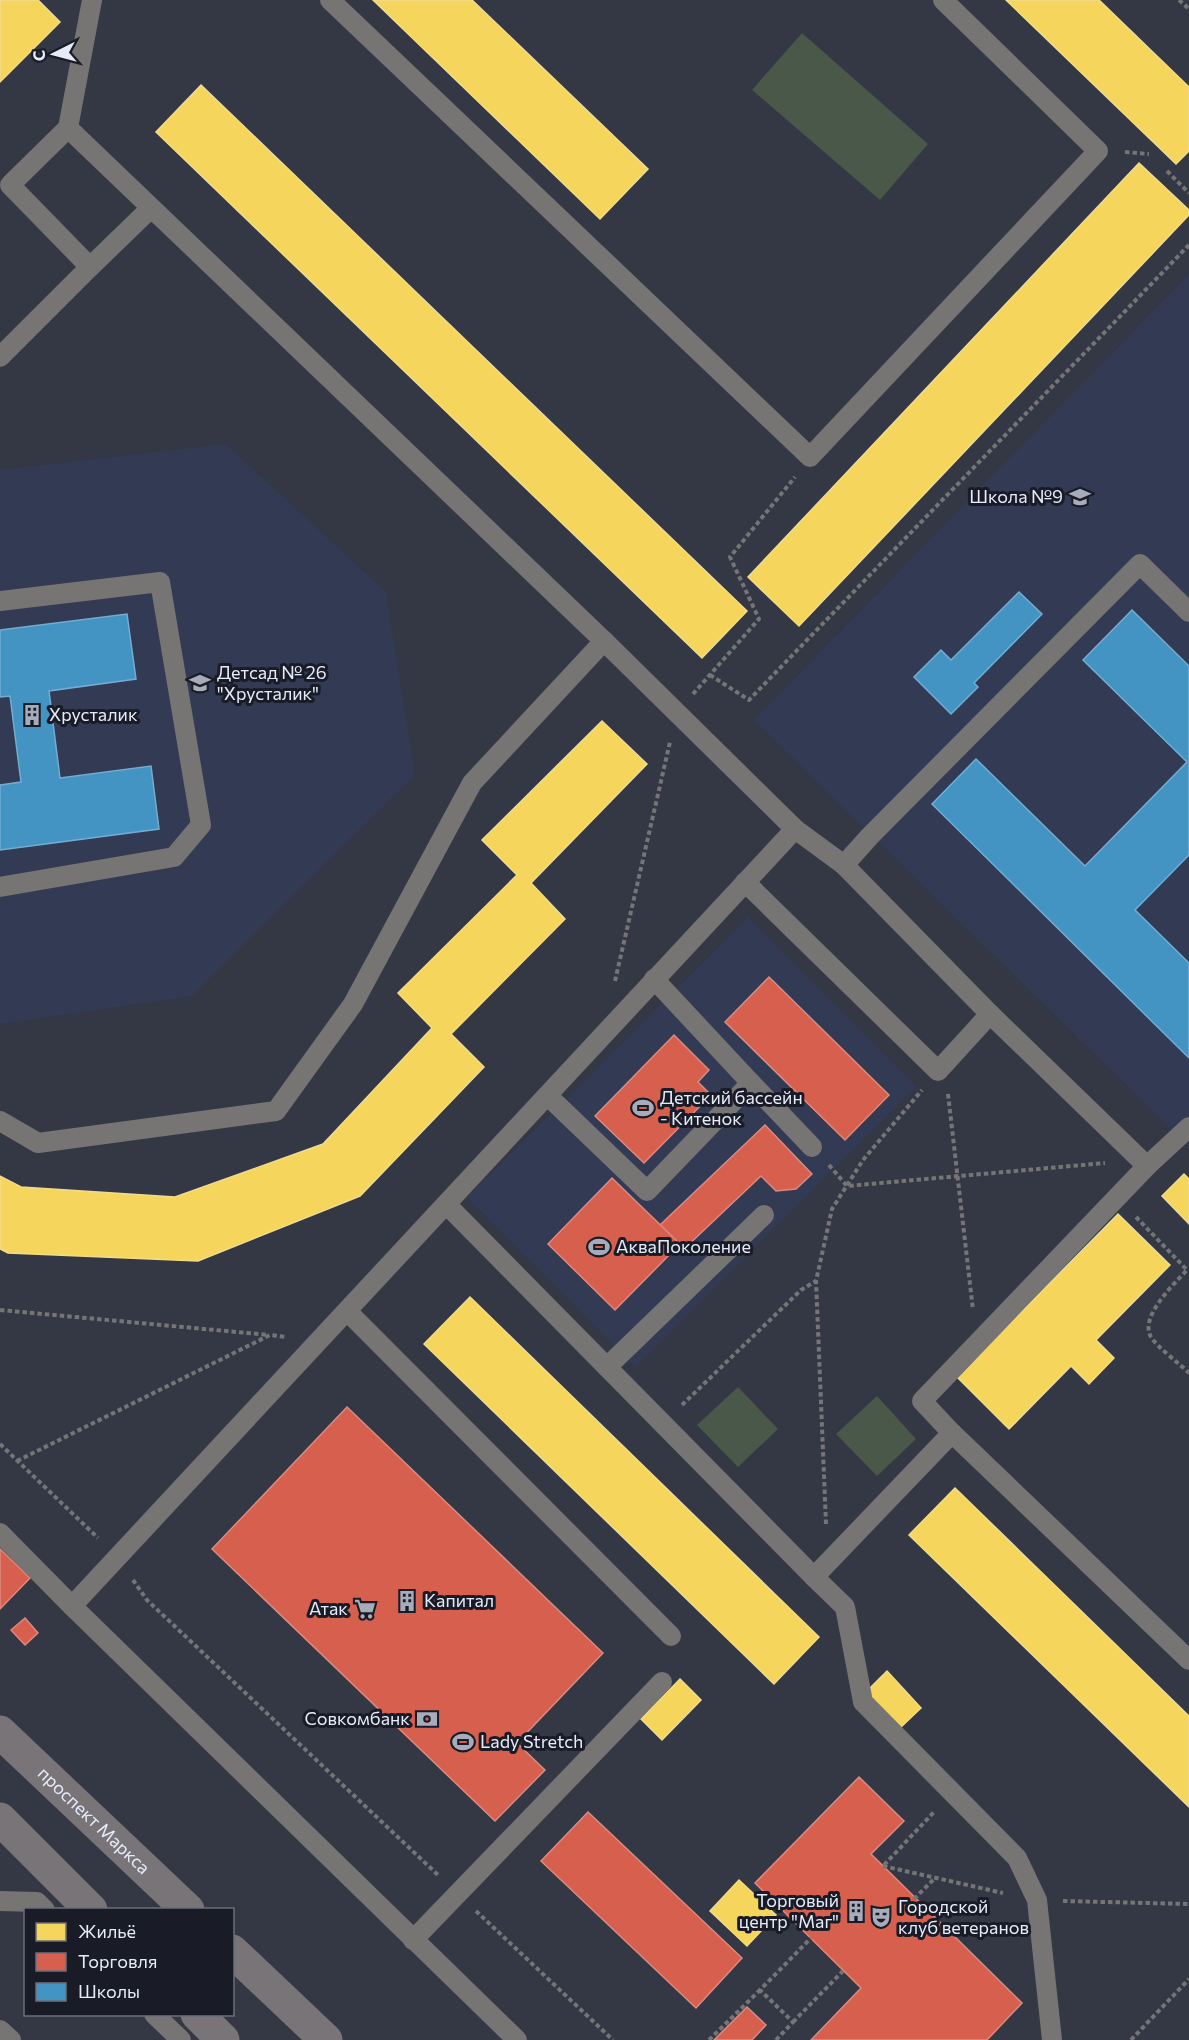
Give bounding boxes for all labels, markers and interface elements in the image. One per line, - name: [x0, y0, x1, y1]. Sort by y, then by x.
- north arrow: [24, 24, 84, 84]
- text: С: [29, 49, 49, 62]
- place label: Школа №9: [969, 485, 1063, 507]
- school or university icon: Школа №9: [1068, 485, 1092, 509]
- place label: Детсад № 26 "Хрусталик": [217, 661, 327, 704]
- school or university icon: Детсад № 26 "Хрусталик": [188, 671, 212, 695]
- building icon: Хрусталик: [20, 703, 44, 727]
- place label: Хрусталик: [49, 703, 138, 725]
- place label: Детский бассейн - Китенок: [660, 1086, 803, 1129]
- sports icon: Детский бассейн - Китенок: [631, 1096, 655, 1120]
- sports icon: АкваПоколение: [587, 1235, 611, 1259]
- place label: АкваПоколение: [616, 1235, 751, 1257]
- building icon: Капитал: [395, 1589, 419, 1613]
- place label: Капитал: [424, 1589, 494, 1611]
- place label: Атак: [309, 1597, 348, 1619]
- supermarket icon: Атак: [353, 1597, 377, 1621]
- place label: Совкомбанк: [304, 1707, 410, 1729]
- bank icon: Совкомбанк: [415, 1707, 439, 1731]
- sports icon: Lady Stretch: [451, 1730, 475, 1754]
- place label: Lady Stretch: [480, 1730, 583, 1752]
- street label: проспект Маркса: [34, 1762, 155, 1878]
- place label: Торговый центр "Маг": [739, 1889, 839, 1932]
- place label: Городской клуб ветеранов: [898, 1895, 1029, 1938]
- building icon: Торговый центр "Маг": [844, 1899, 868, 1923]
- theatre icon: Городской клуб ветеранов: [869, 1905, 893, 1929]
- legend: [24, 1908, 234, 2016]
- text: Жильё: [78, 1920, 136, 1942]
- text: Торговля: [78, 1950, 157, 1972]
- text: Школы: [78, 1980, 140, 2002]

